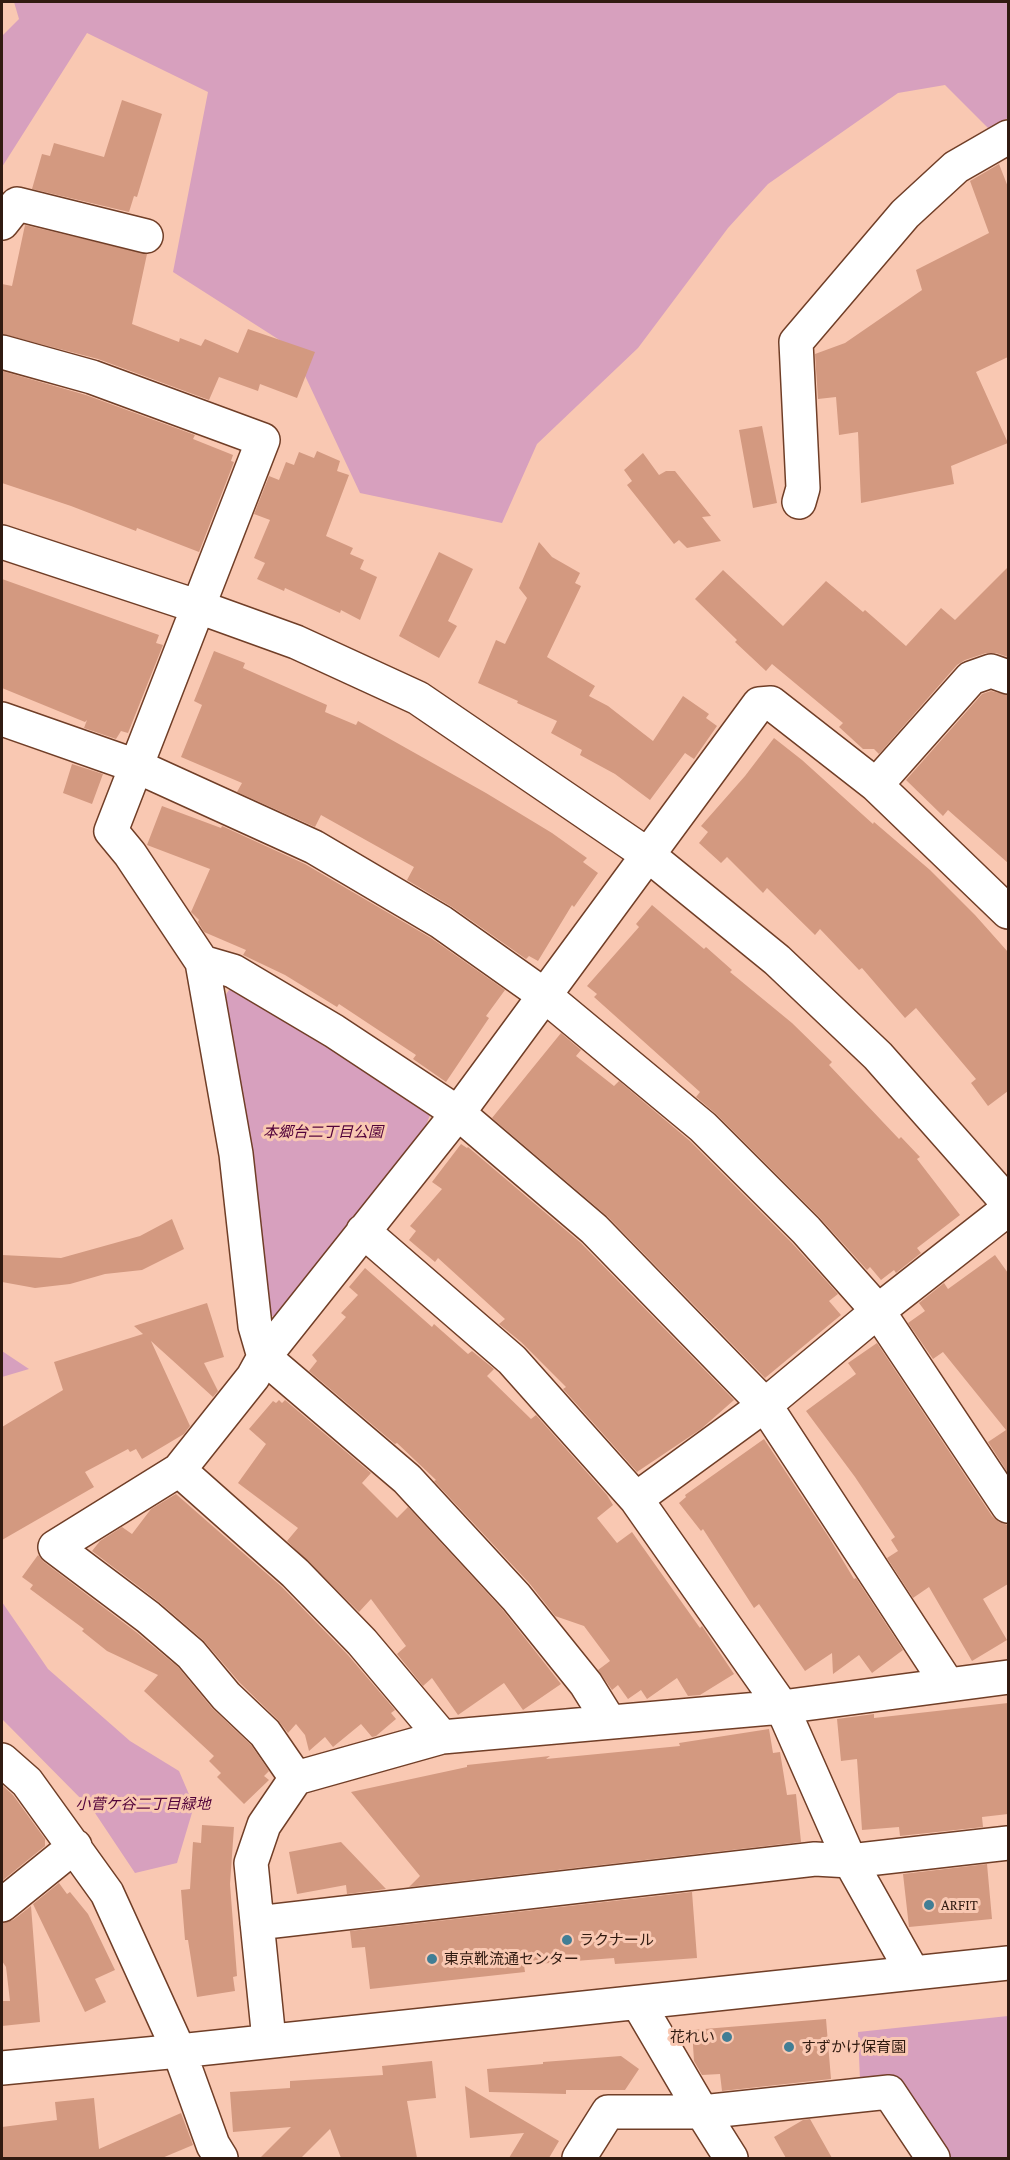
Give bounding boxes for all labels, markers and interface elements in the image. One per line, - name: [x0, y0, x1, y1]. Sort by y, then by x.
- park label: 本郷台二丁目公園: [263, 1123, 383, 1141]
- park label: 小菅ケ谷二丁目緑地: [76, 1795, 210, 1813]
- place label: ARFIT: [941, 1896, 978, 1914]
- marker: ARFIT: [922, 1898, 936, 1912]
- place label: ラクナール: [579, 1931, 654, 1949]
- marker: ラクナール: [560, 1933, 574, 1947]
- place label: 東京靴流通センター: [444, 1950, 579, 1968]
- marker: 東京靴流通センター: [425, 1952, 439, 1966]
- place label: 花れい: [670, 2028, 715, 2046]
- marker: 花れい: [720, 2030, 734, 2044]
- place label: すずかけ保育園: [801, 2038, 906, 2056]
- marker: すずかけ保育園: [782, 2040, 796, 2054]

